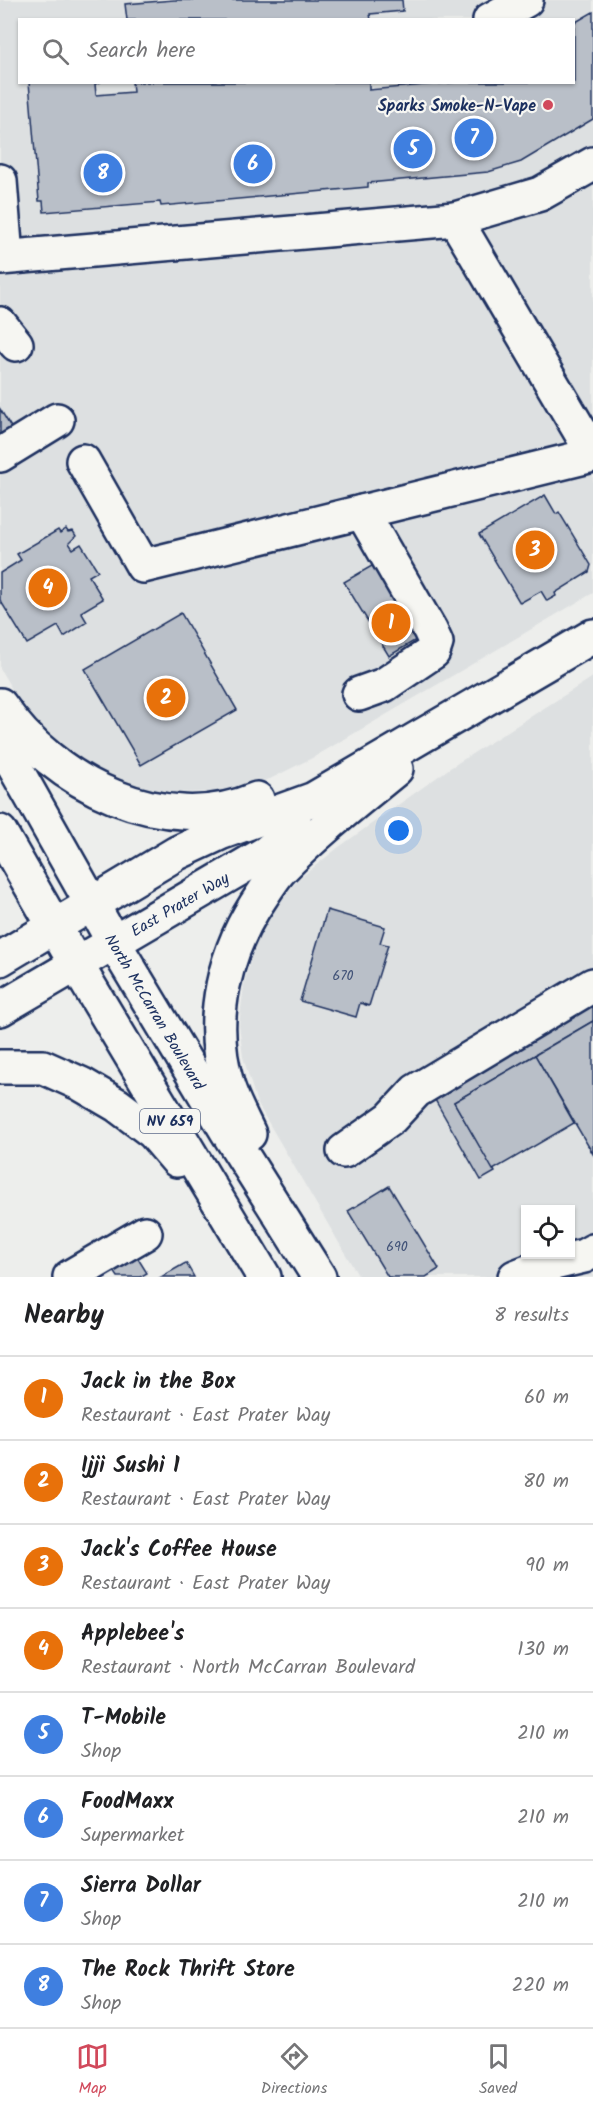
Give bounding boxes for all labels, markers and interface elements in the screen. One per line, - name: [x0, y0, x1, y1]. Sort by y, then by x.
- search box: [18, 18, 575, 84]
- text: Search here: [87, 34, 195, 69]
- icon: search: [39, 35, 72, 68]
- place label: Sparks Smoke-N-Vape: [378, 94, 536, 119]
- marker: Sparks Smoke-N-Vape: [541, 98, 555, 112]
- pin: 7: [454, 116, 494, 160]
- pin: 5: [394, 126, 432, 172]
- pin: 6: [234, 142, 272, 186]
- pin: 8: [84, 150, 122, 195]
- pin: 3: [516, 528, 554, 572]
- pin: 4: [28, 566, 68, 610]
- pin: 1: [372, 600, 410, 646]
- pin: 2: [146, 676, 186, 720]
- your location: [384, 816, 413, 845]
- street label: East Prater Way: [126, 866, 235, 944]
- street label: North McCarran Boulevard: [97, 930, 211, 1096]
- house number: 670: [332, 965, 354, 987]
- road number: NV 659: [140, 1109, 200, 1133]
- map controls: [521, 1205, 575, 1259]
- button: locate: [521, 1205, 575, 1259]
- house number: 690: [386, 1236, 408, 1258]
- text: Nearby: [24, 1295, 104, 1337]
- text: 8 results: [494, 1300, 569, 1332]
- text: Jack in the Box: [81, 1365, 235, 1400]
- text: 1: [40, 1382, 47, 1414]
- text: 60 m: [524, 1382, 569, 1414]
- text: Restaurant · East Prater Way: [81, 1400, 330, 1432]
- text: Ijji Sushi 1: [81, 1449, 180, 1484]
- text: 2: [38, 1466, 49, 1498]
- text: 80 m: [523, 1466, 569, 1498]
- text: Restaurant · East Prater Way: [81, 1484, 330, 1516]
- text: Jack's Coffee House: [81, 1533, 277, 1568]
- text: 3: [38, 1550, 49, 1582]
- text: 90 m: [525, 1550, 569, 1582]
- text: Restaurant · East Prater Way: [81, 1568, 330, 1600]
- text: Applebee's: [81, 1617, 184, 1652]
- text: 4: [38, 1634, 49, 1666]
- text: 130 m: [517, 1634, 569, 1666]
- text: Restaurant · North McCarran Boulevard: [81, 1652, 415, 1684]
- text: T-Mobile: [81, 1701, 166, 1736]
- text: 5: [38, 1718, 49, 1750]
- text: 210 m: [517, 1718, 569, 1750]
- text: Shop: [81, 1736, 121, 1768]
- text: FoodMaxx: [81, 1785, 174, 1820]
- text: 6: [38, 1802, 49, 1834]
- text: 210 m: [517, 1802, 569, 1834]
- text: Supermarket: [81, 1820, 184, 1852]
- text: Sierra Dollar: [81, 1869, 201, 1904]
- text: 7: [39, 1886, 48, 1918]
- text: 210 m: [517, 1886, 569, 1918]
- text: Shop: [81, 1904, 121, 1936]
- text: The Rock Thrift Store: [81, 1953, 295, 1988]
- text: 8: [38, 1970, 49, 2002]
- text: 220 m: [512, 1970, 569, 2002]
- text: Shop: [81, 1988, 121, 2020]
- tab: Map: [76, 2040, 109, 2101]
- tab: Directions: [261, 2040, 327, 2101]
- tab: Saved: [479, 2040, 517, 2101]

